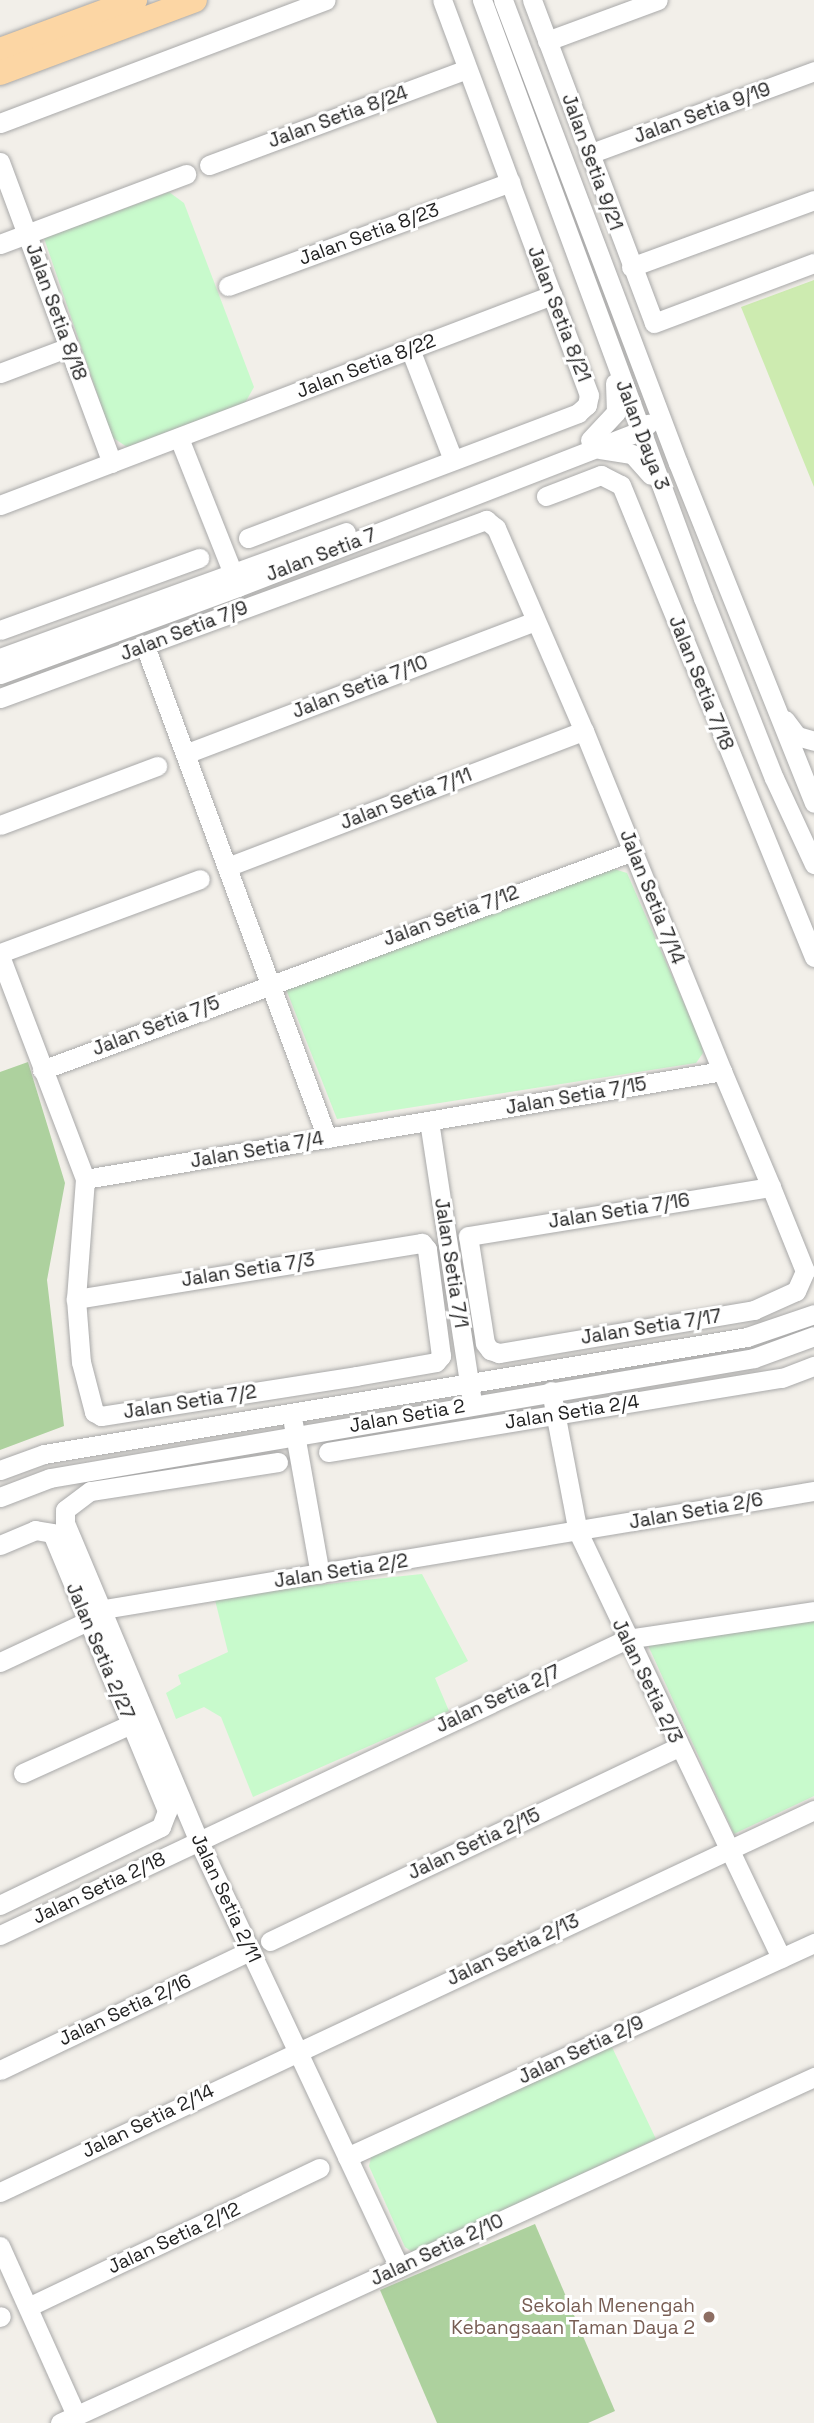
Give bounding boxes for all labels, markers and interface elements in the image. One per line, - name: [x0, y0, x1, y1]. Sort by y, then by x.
- street label: Jalan Setia 9/19: [631, 78, 773, 148]
- street label: Jalan Setia 8/24: [265, 81, 411, 153]
- street label: Jalan Setia 9/21: [557, 91, 627, 233]
- street label: Jalan Setia 8/23: [296, 198, 442, 270]
- street label: Jalan Setia 8/18: [21, 240, 91, 384]
- street label: Jalan Setia 8/21: [523, 243, 595, 385]
- street label: Jalan Setia 8/22: [293, 329, 439, 403]
- street label: Jalan Daya 3: [611, 377, 673, 493]
- street label: Jalan Setia 7: [263, 524, 379, 586]
- street label: Jalan Setia 7/9: [117, 596, 251, 666]
- street label: Jalan Setia 7/18: [664, 612, 738, 754]
- street label: Jalan Setia 7/10: [289, 651, 431, 723]
- street label: Jalan Setia 7/11: [337, 763, 475, 835]
- street label: Jalan Setia 7/14: [615, 826, 689, 968]
- street label: Jalan Setia 7/12: [380, 881, 522, 951]
- street label: Jalan Setia 7/5: [89, 991, 223, 1061]
- street label: Jalan Setia 7/15: [504, 1072, 648, 1120]
- street label: Jalan Setia 7/4: [188, 1127, 326, 1173]
- street label: Jalan Setia 7/16: [547, 1189, 691, 1233]
- street label: Jalan Setia 7/1: [429, 1196, 473, 1330]
- street label: Jalan Setia 7/3: [180, 1248, 316, 1292]
- street label: Jalan Setia 7/17: [579, 1305, 723, 1349]
- street label: Jalan Setia 7/2: [122, 1380, 258, 1424]
- street label: Jalan Setia 2/4: [503, 1390, 641, 1434]
- street label: Jalan Setia 2: [347, 1395, 467, 1437]
- street label: Jalan Setia 2/6: [627, 1488, 765, 1534]
- street label: Jalan Setia 2/2: [272, 1549, 410, 1593]
- street label: Jalan Setia 2/27: [61, 1579, 139, 1723]
- street label: Jalan Setia 2/3: [607, 1615, 687, 1747]
- street label: Jalan Setia 2/7: [432, 1660, 564, 1738]
- street label: Jalan Setia 2/15: [404, 1803, 544, 1885]
- street label: Jalan Setia 2/11: [186, 1830, 266, 1966]
- street label: Jalan Setia 2/18: [29, 1847, 169, 1929]
- street label: Jalan Setia 2/13: [443, 1909, 583, 1991]
- street label: Jalan Setia 2/16: [55, 1969, 195, 2051]
- street label: Jalan Setia 2/9: [515, 2011, 647, 2089]
- street label: Jalan Setia 2/14: [78, 2079, 218, 2163]
- street label: Jalan Setia 2/12: [104, 2197, 244, 2279]
- street label: Jalan Setia 2/10: [367, 2209, 507, 2291]
- place label: Sekolah Menengah Kebangsaan Taman Daya 2: [451, 2295, 695, 2339]
- marker: Sekolah Menengah Kebangsaan Taman Daya 2: [701, 2309, 717, 2325]

